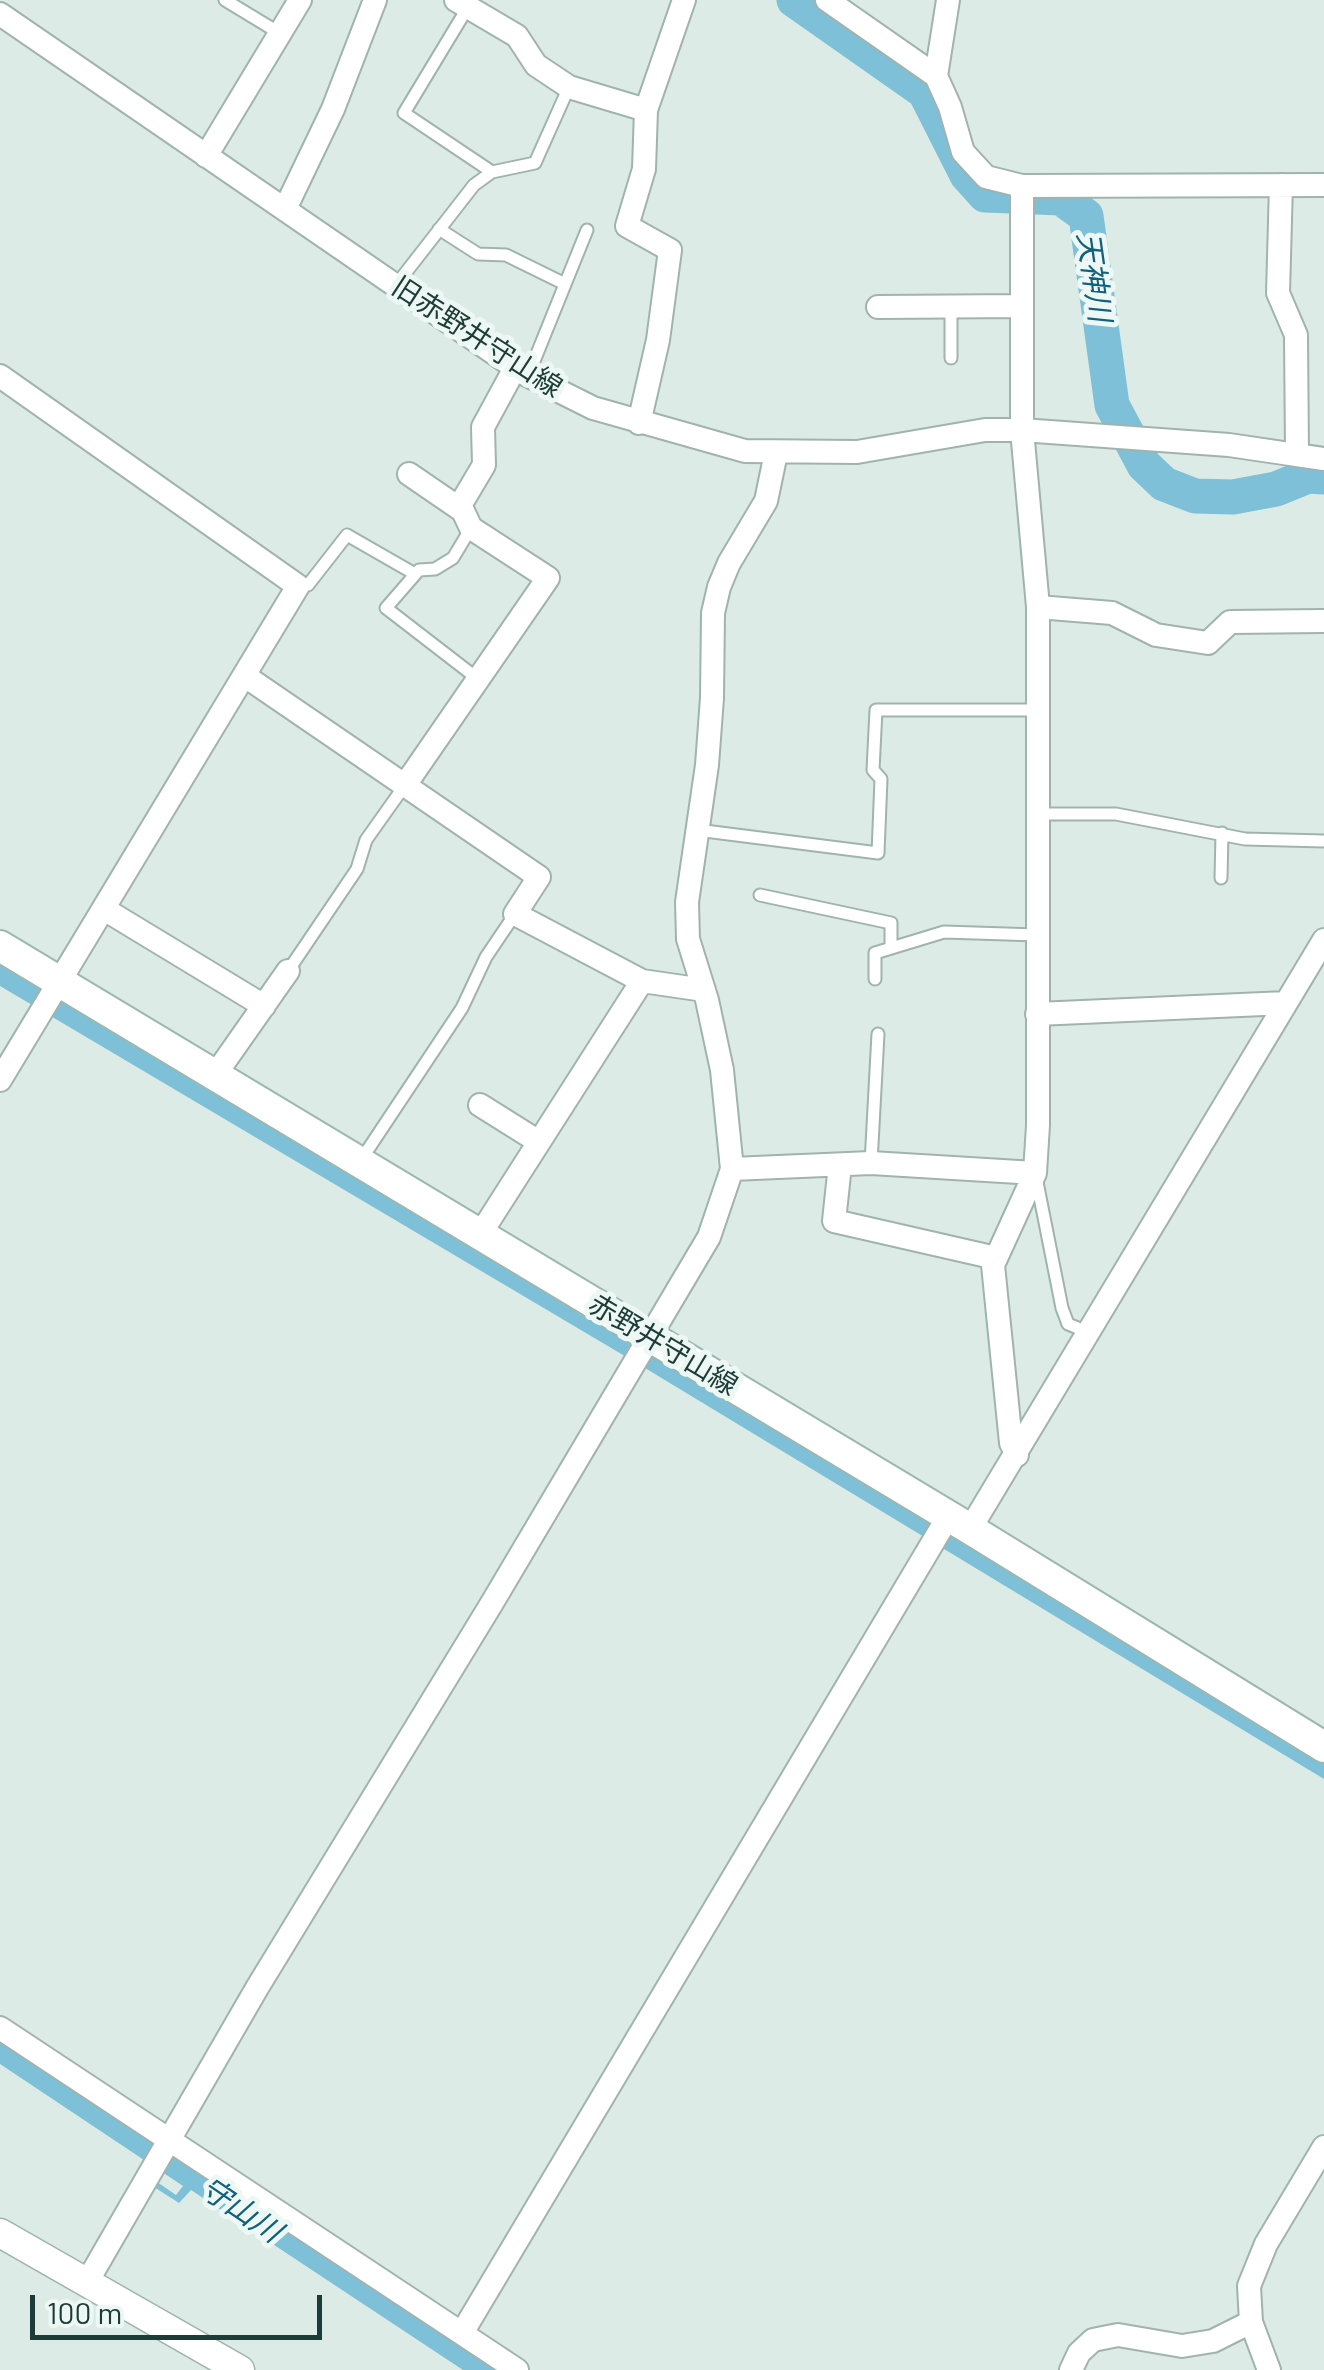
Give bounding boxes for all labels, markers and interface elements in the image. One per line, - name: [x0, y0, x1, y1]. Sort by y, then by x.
- water label: 天神川: [1070, 230, 1118, 324]
- street label: 旧赤野井守山線: [386, 270, 568, 404]
- street label: 赤野井守山線: [582, 1287, 744, 1403]
- water label: 守山川: [194, 2170, 288, 2250]
- scale bar: [35, 2275, 328, 2337]
- text: 100 m: [47, 2294, 122, 2330]

